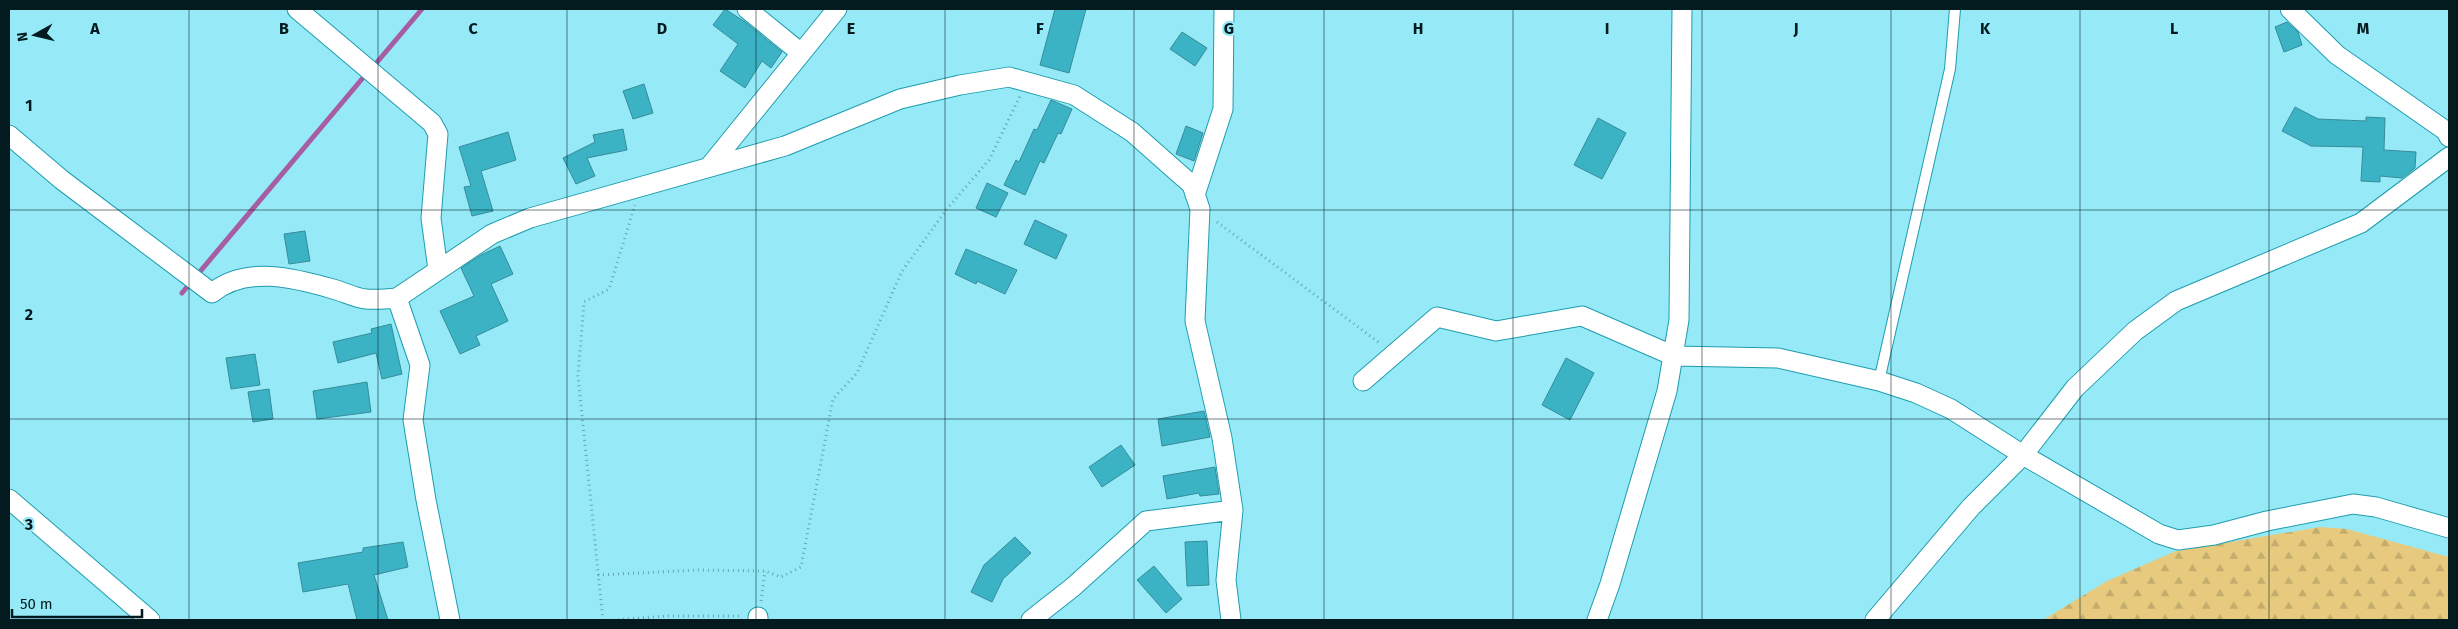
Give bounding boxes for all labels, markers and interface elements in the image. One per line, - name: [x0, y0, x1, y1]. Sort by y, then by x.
- north arrow: [10, 10, 60, 60]
- text: A: [89, 19, 100, 38]
- text: B: [279, 19, 289, 38]
- text: C: [468, 19, 478, 38]
- text: D: [657, 19, 667, 38]
- text: E: [847, 19, 855, 38]
- text: F: [1036, 19, 1044, 38]
- text: G: [1224, 19, 1234, 38]
- text: H: [1413, 19, 1423, 38]
- text: I: [1605, 19, 1609, 38]
- text: J: [1792, 19, 1799, 38]
- text: K: [1980, 19, 1991, 38]
- text: L: [2170, 19, 2178, 38]
- text: M: [2357, 19, 2370, 38]
- text: N: [14, 31, 32, 43]
- text: 1: [25, 96, 33, 115]
- text: 2: [25, 305, 33, 324]
- text: 3: [24, 515, 33, 534]
- scale bar: [12, 586, 142, 618]
- text: 50 m: [20, 595, 53, 613]

